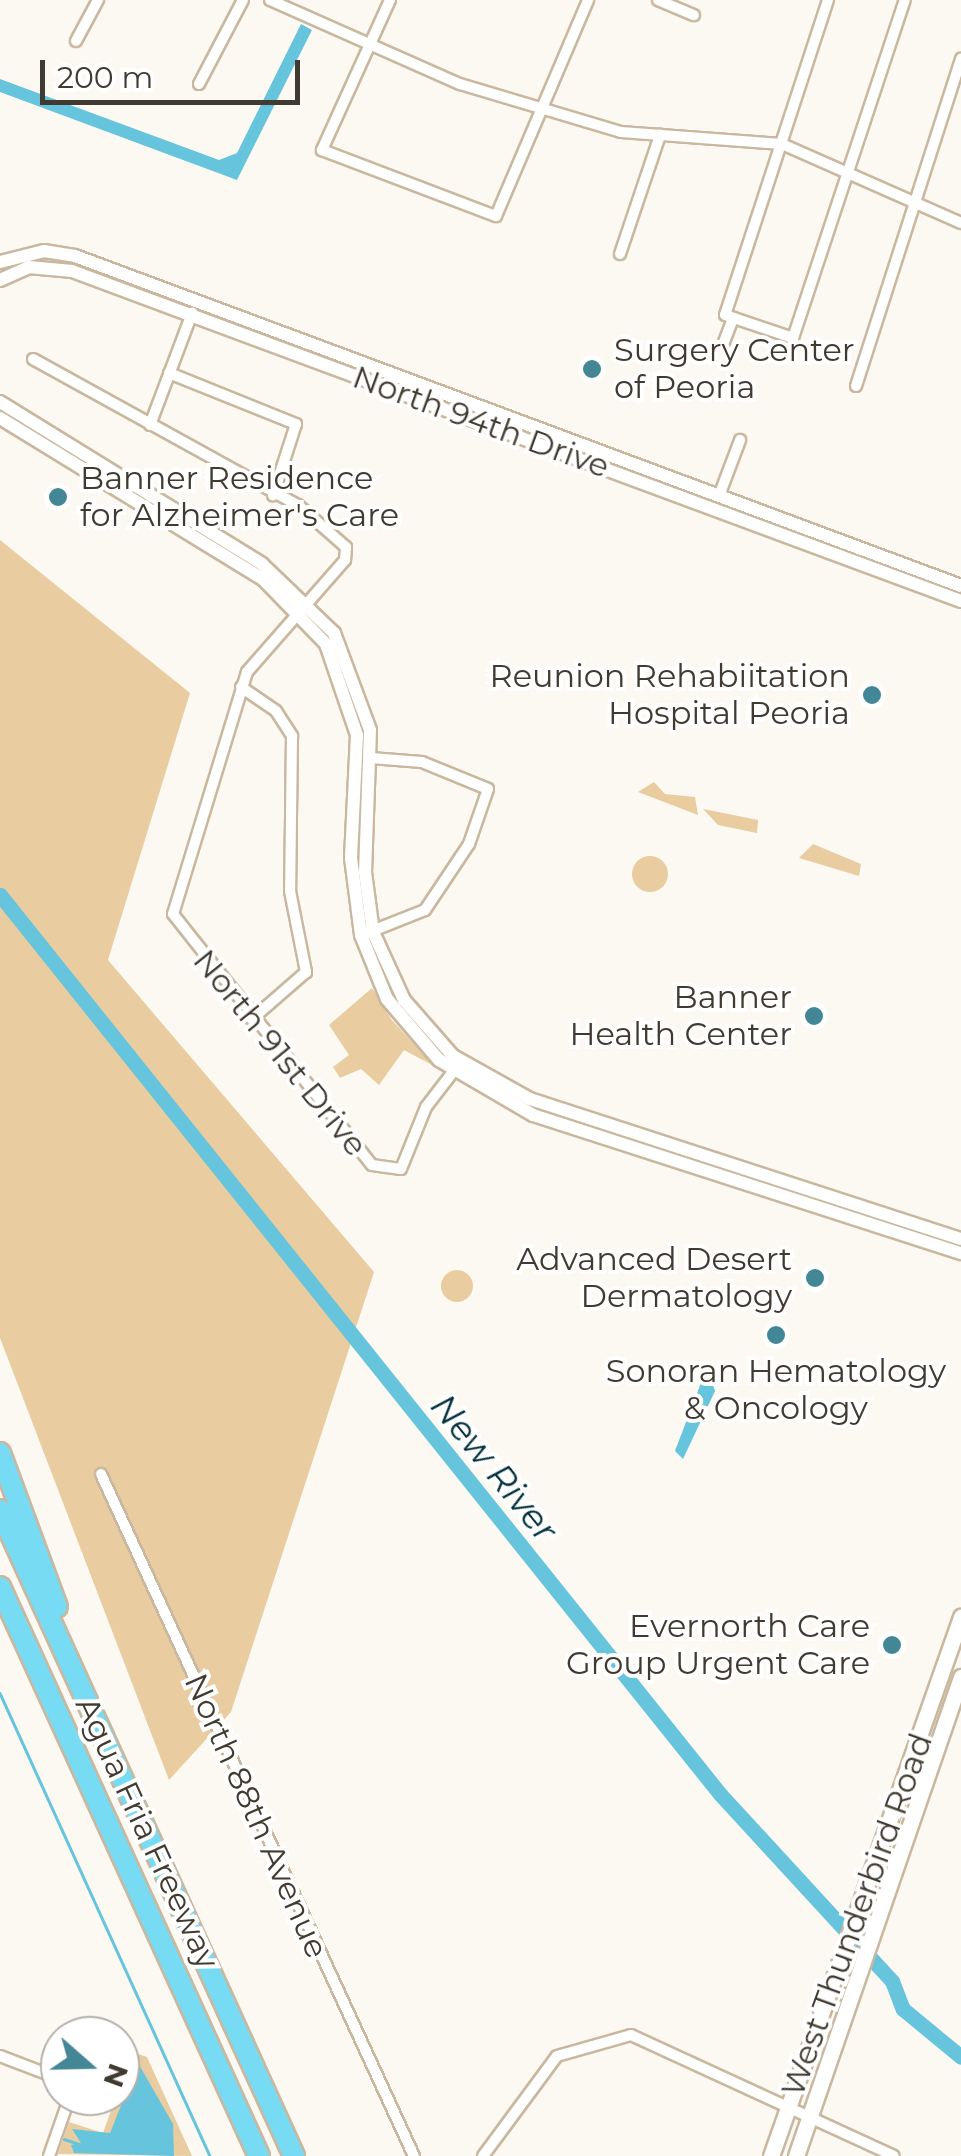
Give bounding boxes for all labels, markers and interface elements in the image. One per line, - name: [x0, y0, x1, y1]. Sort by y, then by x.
- scale bar: [45, 40, 305, 102]
- text: 200 m: [57, 59, 153, 96]
- place label: Surgery Center of Peoria: [614, 332, 855, 407]
- marker: Surgery Center of Peoria: [579, 356, 605, 382]
- street label: North 94th Drive: [348, 358, 614, 486]
- place label: Banner Residence for Alzheimer's Care: [80, 460, 399, 535]
- marker: Banner Residence for Alzheimer's Care: [45, 484, 71, 510]
- place label: Reunion Rehabiitation Hospital Peoria: [490, 658, 850, 733]
- marker: Reunion Rehabiitation Hospital Peoria: [859, 682, 885, 708]
- street label: North 91st Drive: [185, 942, 375, 1164]
- place label: Banner Health Center: [569, 979, 792, 1054]
- marker: Banner Health Center: [801, 1003, 827, 1029]
- place label: Advanced Desert Dermatology: [516, 1241, 792, 1316]
- marker: Advanced Desert Dermatology: [802, 1265, 828, 1291]
- marker: Sonoran Hematology & Oncology: [763, 1322, 789, 1348]
- place label: Sonoran Hematology & Oncology: [606, 1353, 946, 1428]
- water label: New River: [422, 1386, 566, 1550]
- place label: Evernorth Care Group Urgent Care: [566, 1608, 870, 1683]
- marker: Evernorth Care Group Urgent Care: [879, 1632, 905, 1658]
- street label: North 88th Avenue: [176, 1668, 336, 1964]
- street label: Agua Fria Freeway: [67, 1691, 227, 1975]
- street label: West Thunderbird Road: [773, 1728, 941, 2102]
- north arrow: [40, 2016, 140, 2116]
- text: N: [96, 2059, 136, 2092]

